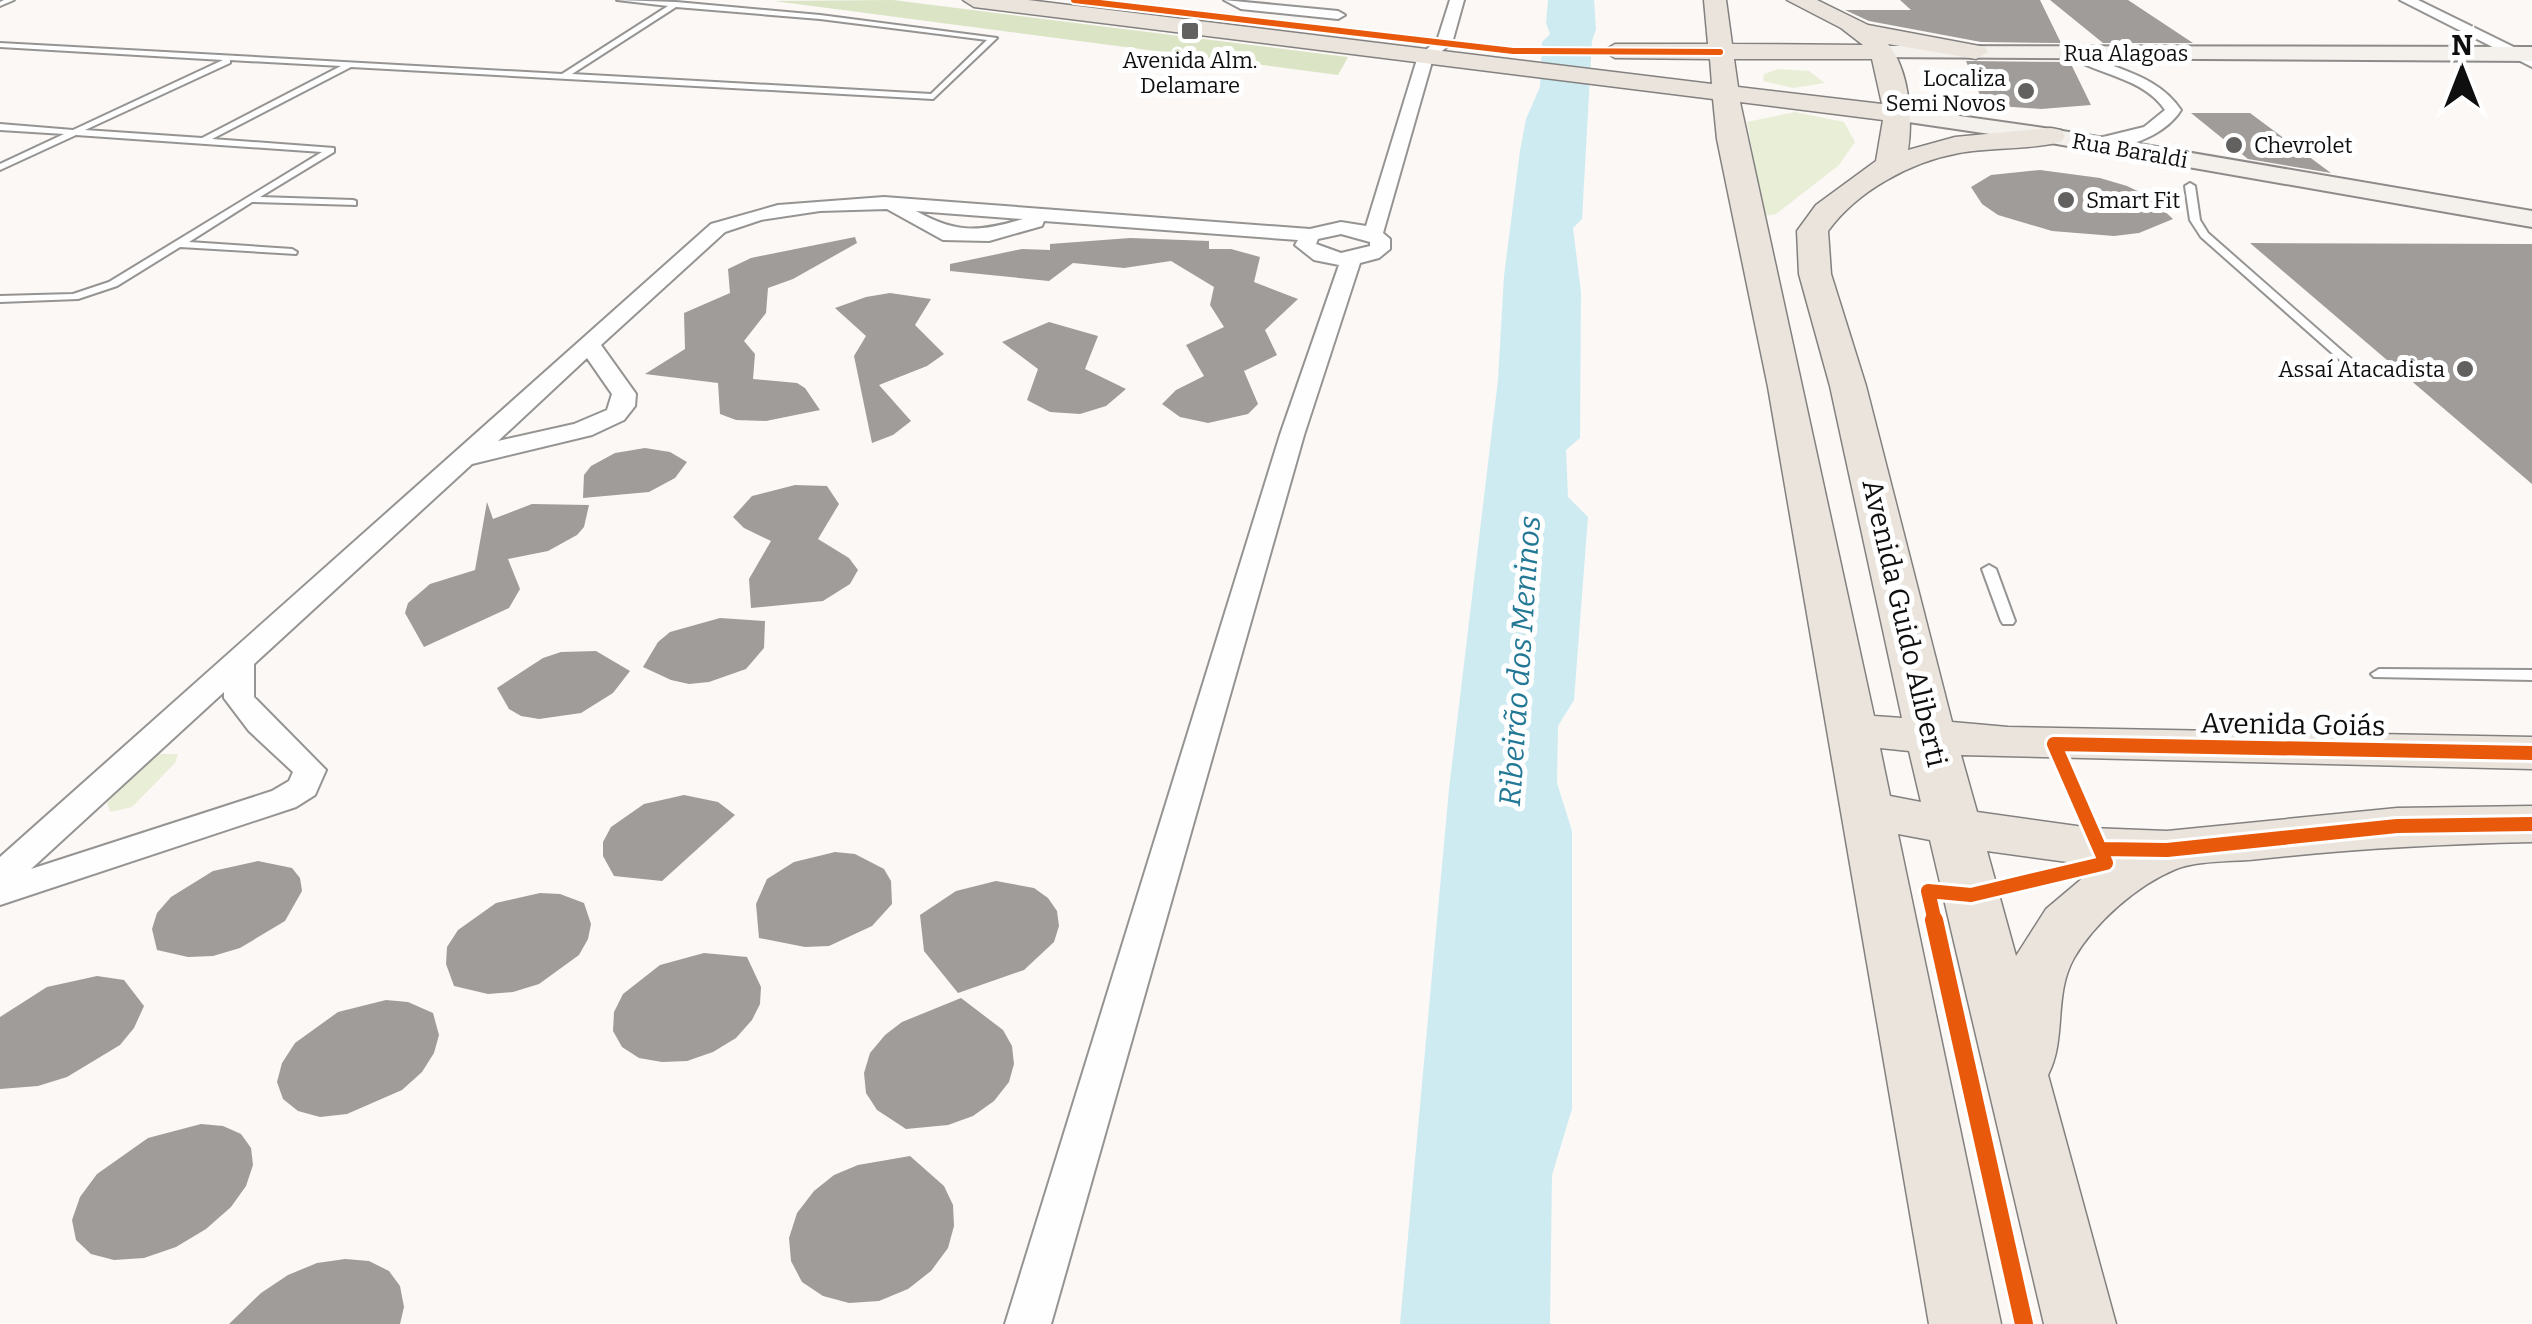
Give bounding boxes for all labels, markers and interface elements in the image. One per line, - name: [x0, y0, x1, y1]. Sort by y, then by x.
- marker: Avenida Alm. Delamare: [1179, 20, 1201, 42]
- north arrow: [2412, 20, 2512, 120]
- text: N: [2451, 29, 2473, 62]
- street label: Rua Alagoas: [2064, 40, 2188, 67]
- place label: Avenida Alm. Delamare: [1123, 47, 1257, 99]
- place label: Localiza Semi Novos: [1885, 65, 2006, 117]
- marker: Localiza Semi Novos: [2015, 80, 2037, 102]
- street label: Rua Baraldi: [2070, 127, 2190, 174]
- place label: Chevrolet: [2254, 132, 2353, 159]
- marker: Chevrolet: [2223, 134, 2245, 156]
- place label: Smart Fit: [2086, 187, 2180, 214]
- marker: Smart Fit: [2055, 189, 2077, 211]
- place label: Assaí Atacadista: [2278, 356, 2445, 383]
- marker: Assaí Atacadista: [2454, 358, 2476, 380]
- street label: Avenida Guido Aliberti: [1855, 476, 1954, 770]
- water label: Ribeirão dos Meninos: [1492, 515, 1548, 807]
- street label: Avenida Goiás: [2200, 706, 2386, 743]

